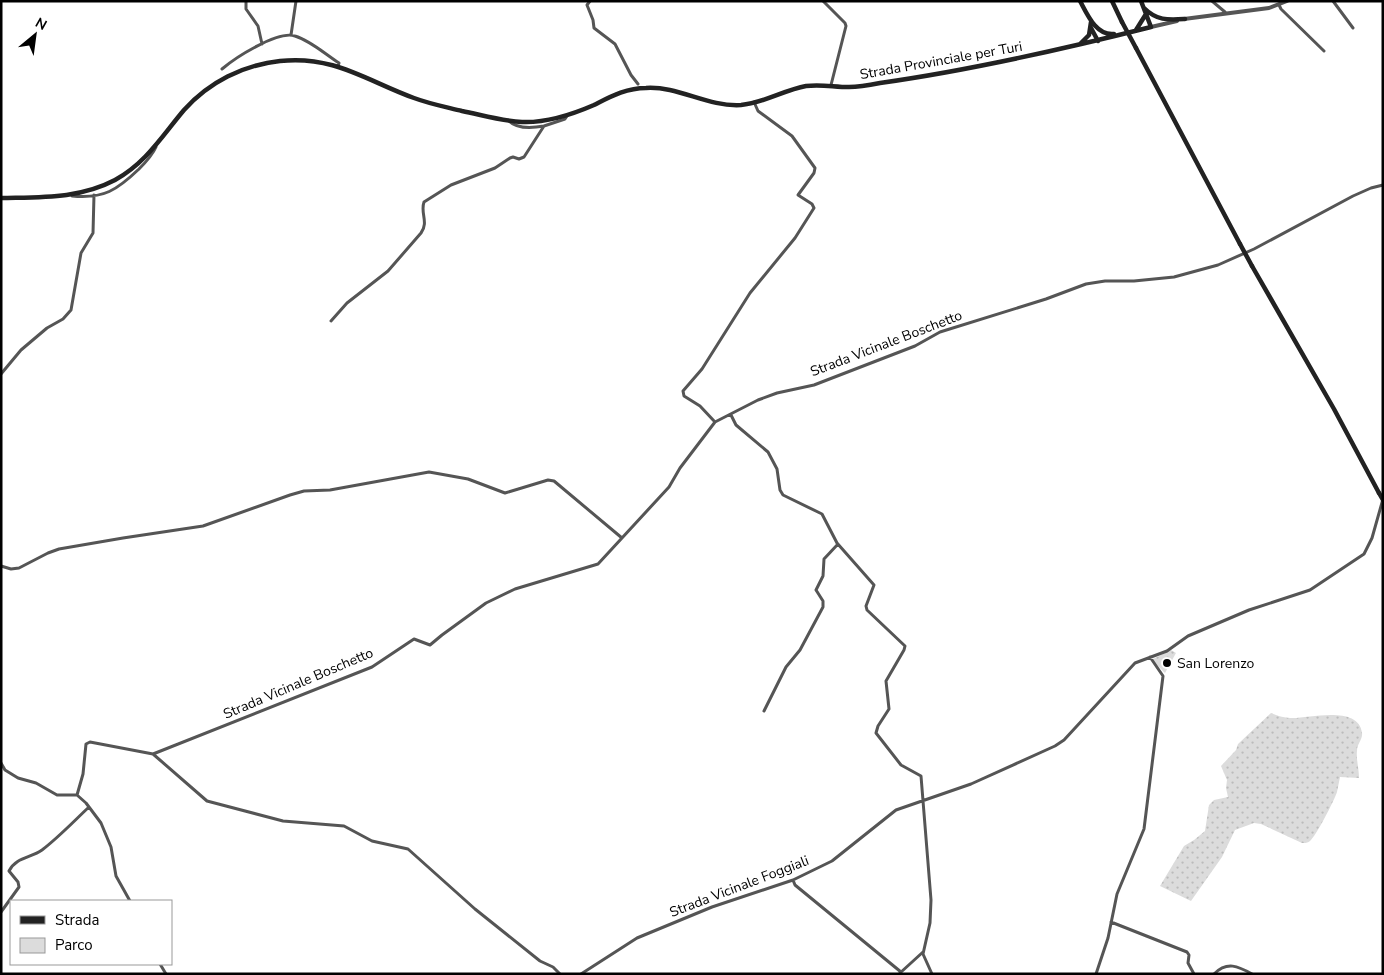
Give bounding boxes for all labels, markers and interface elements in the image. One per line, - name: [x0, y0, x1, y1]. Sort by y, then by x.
- north arrow: [10, 10, 60, 60]
- text: N: [32, 13, 50, 35]
- street label: Strada Provinciale per Turi: [858, 37, 1024, 84]
- street label: Strada Vicinale Boschetto: [807, 306, 965, 381]
- street label: Strada Vicinale Boschetto: [220, 643, 376, 724]
- place label: San Lorenzo: [1177, 654, 1255, 673]
- marker: San Lorenzo: [1161, 657, 1173, 669]
- street label: Strada Vicinale Foggiali: [667, 851, 812, 922]
- legend: [10, 900, 172, 965]
- text: Strada: [55, 910, 99, 930]
- text: Parco: [55, 935, 93, 955]

